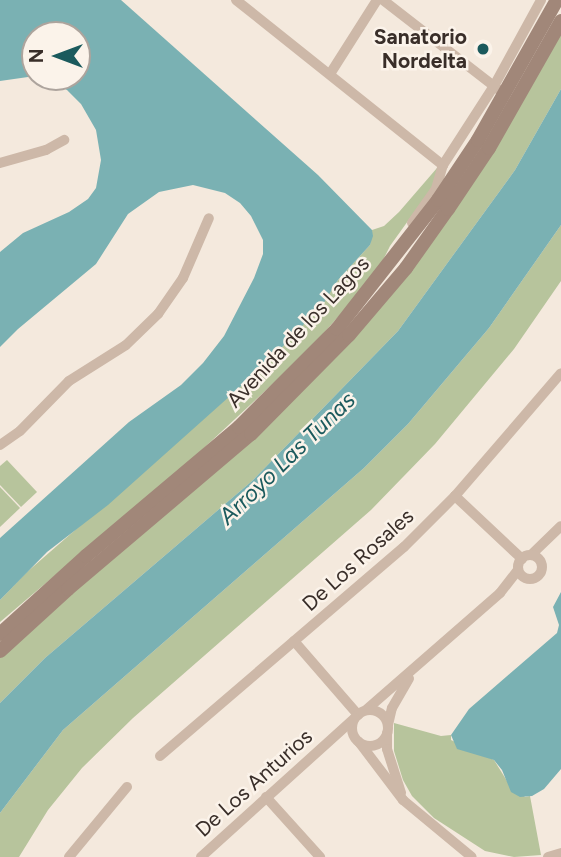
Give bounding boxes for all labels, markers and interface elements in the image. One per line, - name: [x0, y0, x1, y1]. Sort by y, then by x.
- north arrow: [21, 21, 91, 91]
- place label: Sanatorio Nordelta: [374, 24, 467, 74]
- marker: Sanatorio Nordelta: [473, 39, 493, 59]
- text: N: [25, 49, 48, 63]
- street label: Avenida de los Lagos: [221, 251, 375, 413]
- water label: Arroyo Las Tunas: [213, 386, 361, 530]
- street label: De Los Rosales: [297, 504, 419, 616]
- street label: De Los Anturios: [190, 724, 318, 842]

